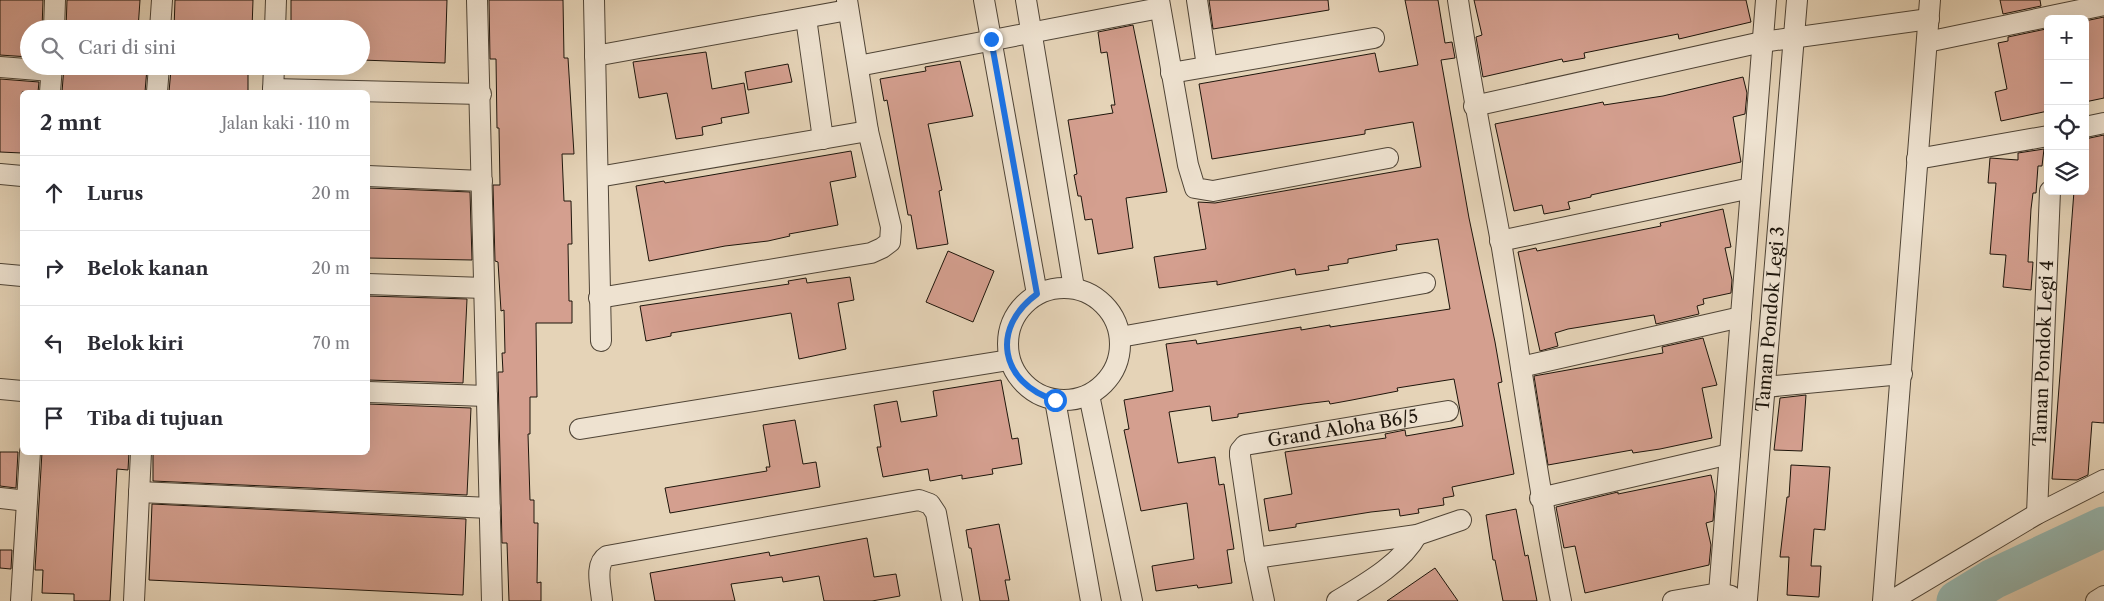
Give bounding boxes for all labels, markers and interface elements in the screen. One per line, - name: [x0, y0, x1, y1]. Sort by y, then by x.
- map controls: [2044, 15, 2089, 195]
- button: +: [2044, 15, 2089, 60]
- search box: [20, 20, 370, 75]
- route end: [980, 28, 1003, 51]
- icon: search: [38, 34, 66, 62]
- text: Cari di sini: [78, 36, 176, 59]
- button: −: [2044, 60, 2089, 105]
- button: locate: [2044, 105, 2089, 150]
- text: 2 mnt: [40, 110, 101, 135]
- text: Jalan kaki · 110 m: [221, 113, 350, 133]
- button: layers: [2044, 150, 2089, 195]
- icon: ahead: [40, 179, 68, 207]
- text: Lurus: [87, 182, 143, 205]
- text: 20 m: [311, 183, 350, 203]
- street label: Taman Pondok Legi 3: [1752, 225, 1789, 413]
- icon: right: [40, 254, 68, 282]
- text: Belok kanan: [87, 257, 209, 280]
- text: 20 m: [311, 258, 350, 278]
- street label: Taman Pondok Legi 4: [2029, 260, 2058, 447]
- icon: left: [40, 329, 68, 357]
- text: Belok kiri: [87, 332, 184, 355]
- text: 70 m: [313, 333, 350, 353]
- route start: [1044, 389, 1067, 412]
- icon: arrive: [40, 404, 68, 432]
- street label: Grand Aloha B6/5: [1266, 405, 1420, 452]
- text: Tiba di tujuan: [87, 407, 223, 430]

